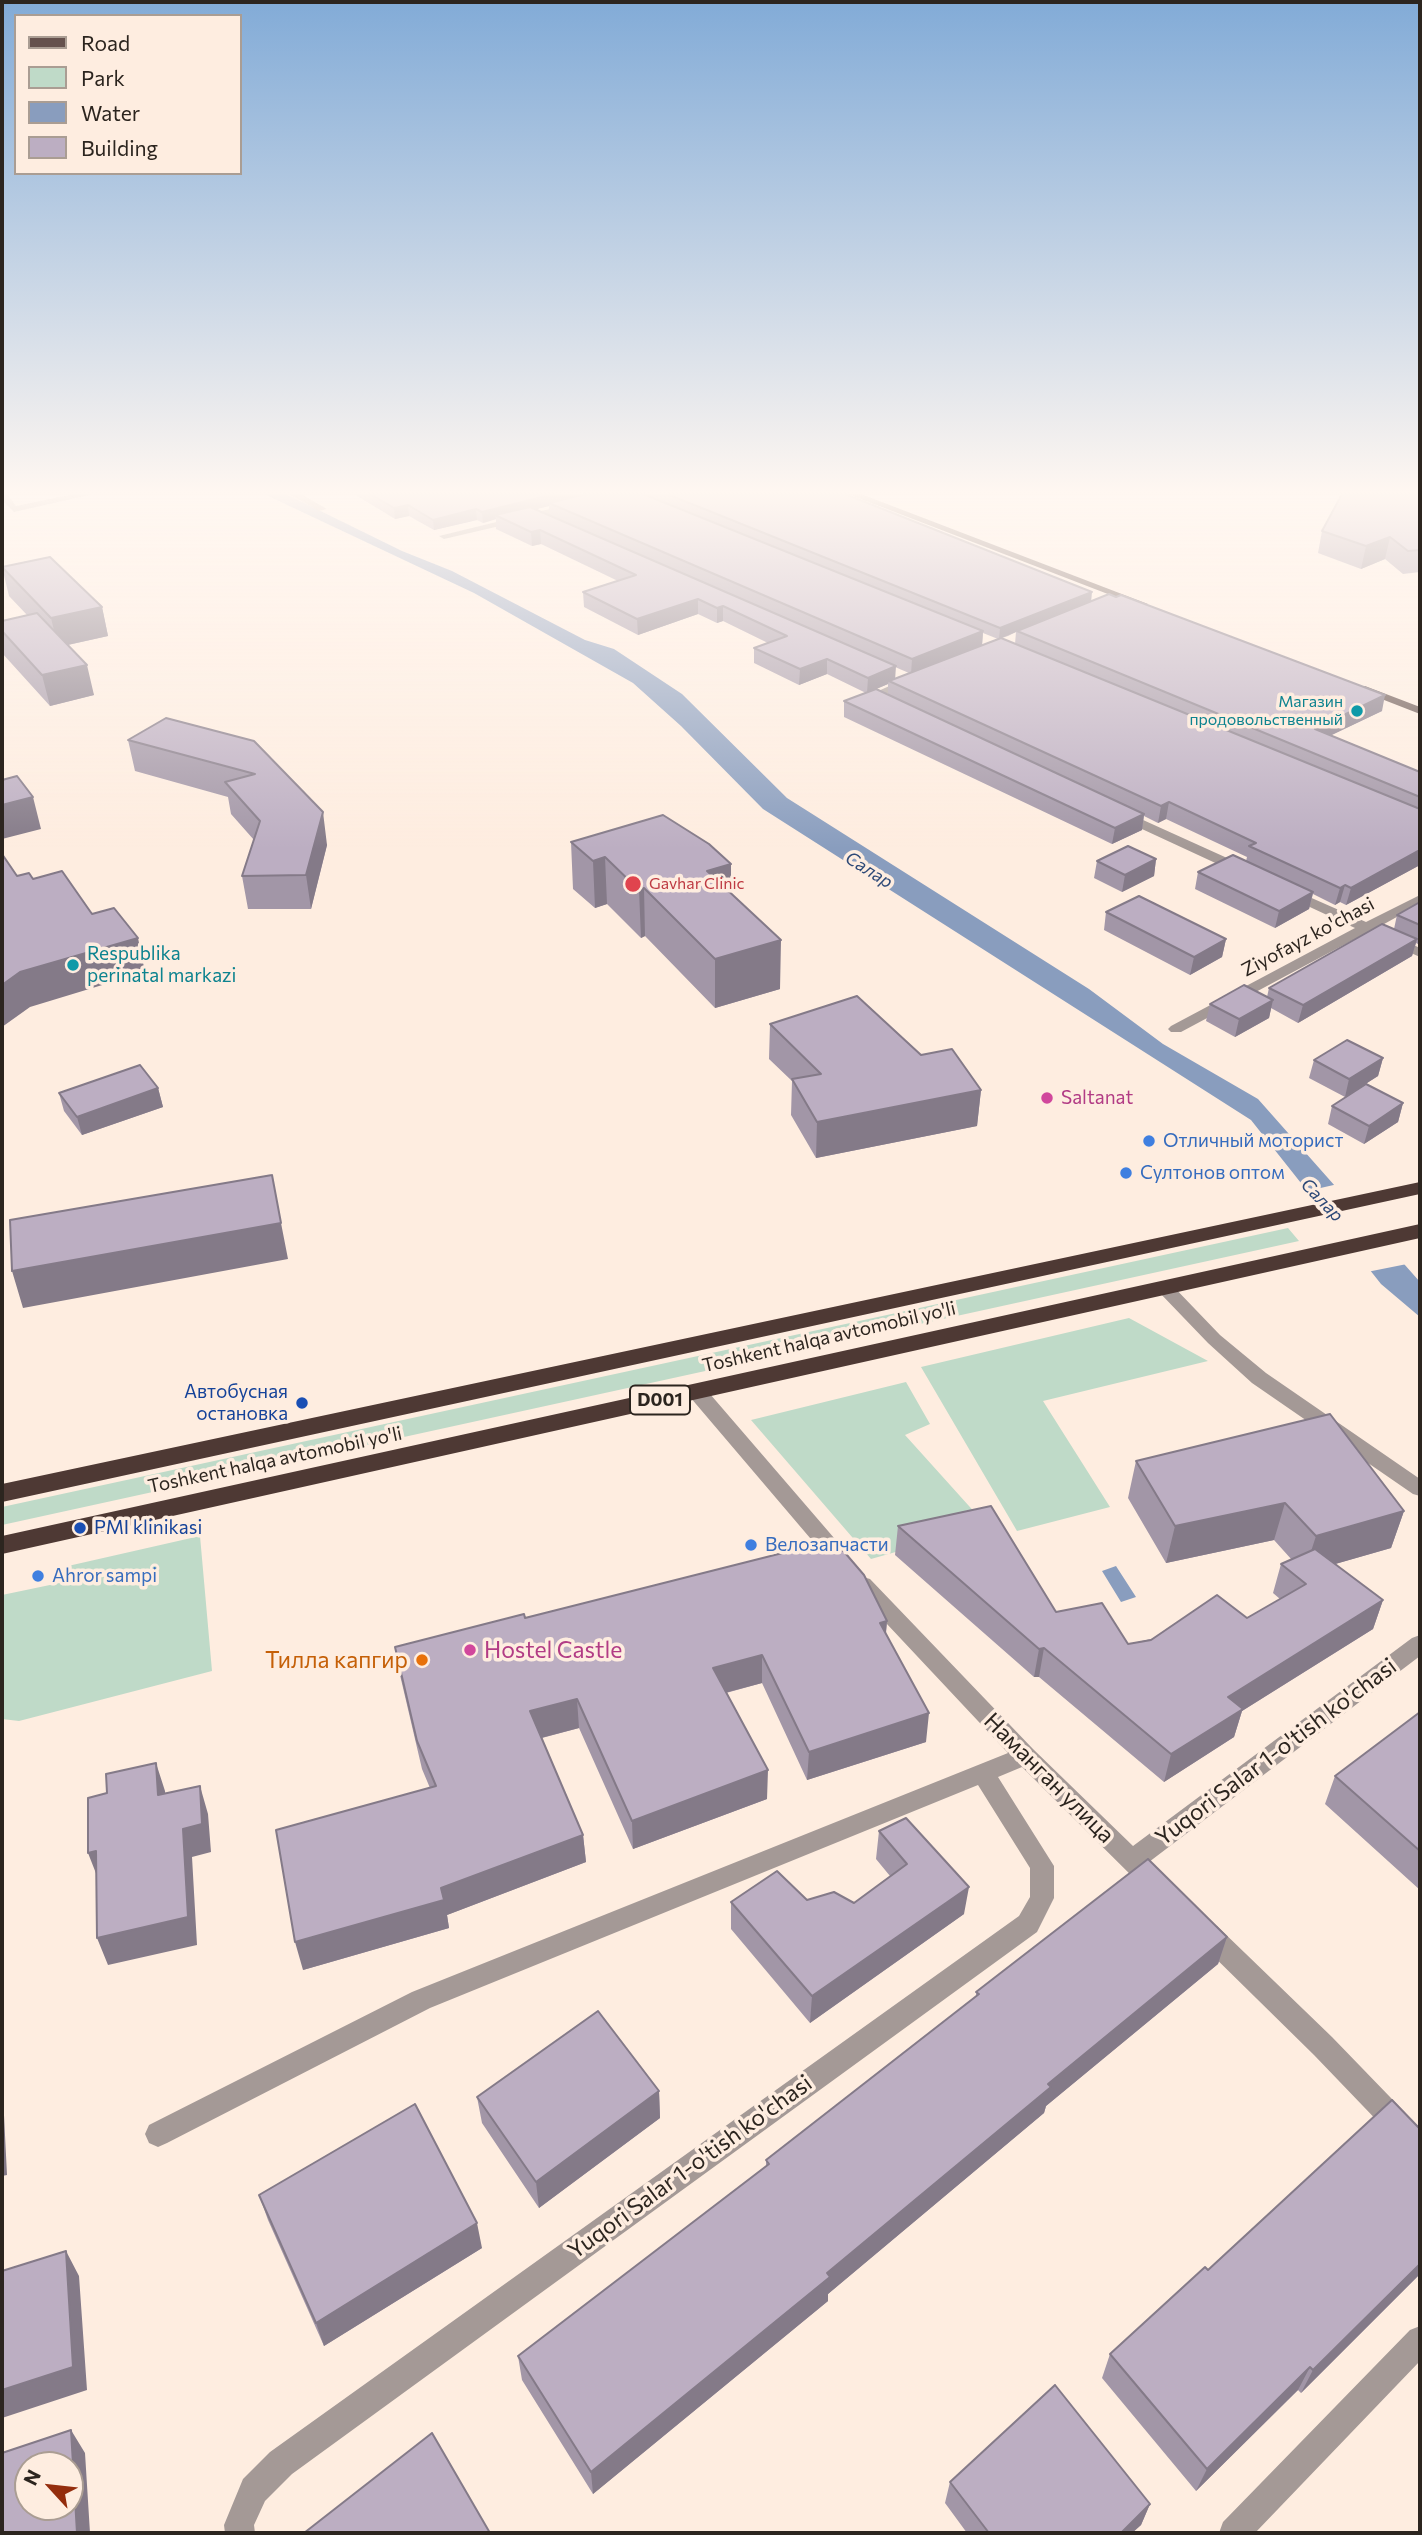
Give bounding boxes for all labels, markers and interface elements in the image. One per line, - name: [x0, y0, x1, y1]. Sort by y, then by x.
- legend: [14, 14, 242, 175]
- text: Road: [81, 30, 130, 55]
- text: Park: [81, 65, 125, 90]
- text: Water: [81, 100, 140, 125]
- text: Building: [81, 135, 158, 160]
- place label: Магазин продовольственный: [1189, 692, 1343, 730]
- marker: Магазин продовольственный: [1349, 703, 1365, 719]
- water label: Салар: [841, 847, 897, 893]
- marker: Gavhar Clinic: [623, 874, 643, 894]
- place label: Gavhar Clinic: [649, 874, 744, 894]
- street label: Ziyofayz ko'chasi: [1238, 892, 1378, 982]
- place label: Respublika perinatal markazi: [87, 943, 236, 987]
- marker: Respublika perinatal markazi: [65, 957, 81, 973]
- place label: Saltanat: [1061, 1087, 1133, 1109]
- marker: Saltanat: [1039, 1090, 1055, 1106]
- place label: Отличный моторист: [1163, 1130, 1343, 1152]
- marker: Отличный моторист: [1141, 1133, 1157, 1149]
- place label: Султонов оптом: [1140, 1162, 1285, 1184]
- marker: Султонов оптом: [1118, 1165, 1134, 1181]
- water label: Салар: [1296, 1174, 1348, 1226]
- street label: Toshkent halqa avtomobil yo'li: [700, 1297, 958, 1377]
- place label: Автобусная остановка: [184, 1381, 288, 1425]
- road number: D001: [630, 1386, 690, 1414]
- marker: Автобусная остановка: [294, 1395, 310, 1411]
- street label: Toshkent halqa avtomobil yo'li: [146, 1422, 404, 1498]
- place label: PMI klinikasi: [94, 1517, 202, 1539]
- marker: PMI klinikasi: [72, 1520, 88, 1536]
- place label: Велозапчасти: [765, 1534, 889, 1556]
- marker: Велозапчасти: [743, 1537, 759, 1553]
- place label: Ahror sampi: [52, 1565, 157, 1587]
- marker: Ahror sampi: [30, 1568, 46, 1584]
- place label: Hostel Castle: [484, 1636, 622, 1664]
- marker: Hostel Castle: [462, 1642, 478, 1658]
- place label: Тилла капгир: [265, 1646, 408, 1674]
- marker: Тилла капгир: [414, 1652, 430, 1668]
- street label: Yuqori Salar 1-o'tish ko'chasi: [1150, 1652, 1402, 1852]
- street label: Наманган улица: [978, 1707, 1120, 1849]
- street label: Yuqori Salar 1-o'tish ko'chasi: [563, 2069, 817, 2265]
- north arrow: [14, 2451, 84, 2521]
- text: N: [18, 2466, 45, 2489]

